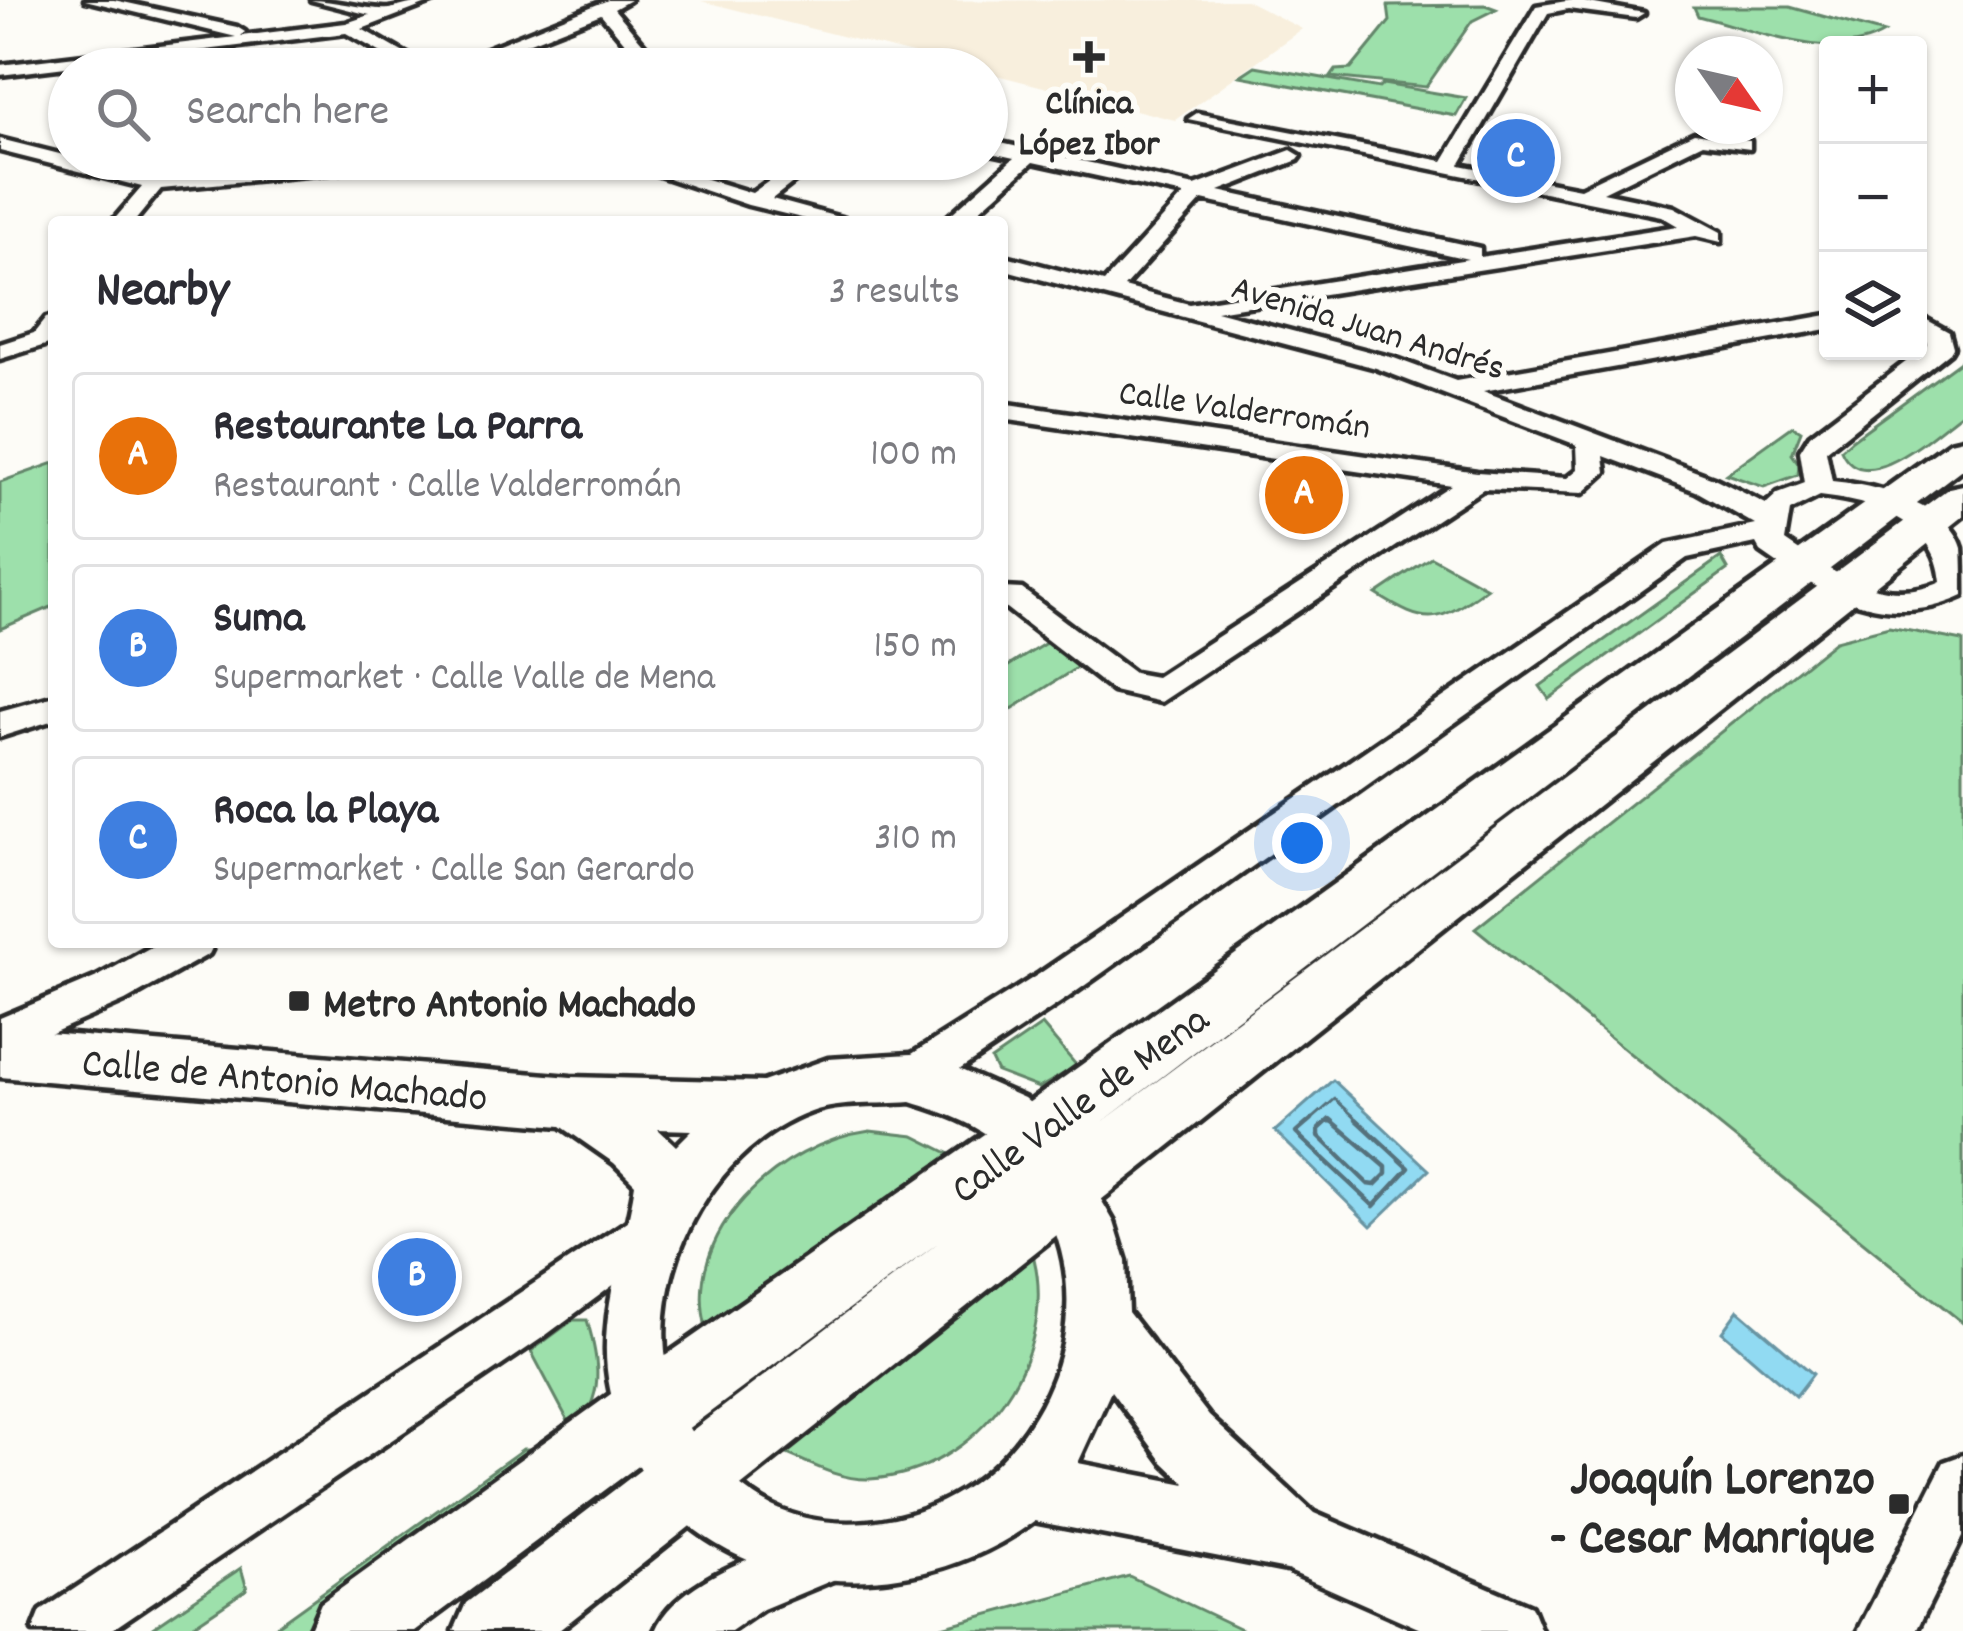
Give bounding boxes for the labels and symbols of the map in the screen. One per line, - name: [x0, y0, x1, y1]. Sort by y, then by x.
- north arrow: [1675, 36, 1783, 144]
- marker: Clínica López Ibor: [1073, 41, 1105, 73]
- place label: Clínica López Ibor: [1018, 80, 1160, 173]
- pin: C: [1477, 113, 1555, 203]
- street label: Avenida Juan Andrés: [1224, 264, 1510, 397]
- street label: Calle Valderromán: [1115, 370, 1373, 456]
- pin: A: [1265, 450, 1343, 540]
- your location: [1272, 813, 1332, 873]
- place label: Metro Antonio Machado: [323, 978, 696, 1038]
- marker: Metro Antonio Machado: [286, 988, 312, 1014]
- street label: Calle Valle de Mena: [940, 993, 1225, 1222]
- street label: Calle de Antonio Machado: [79, 1036, 490, 1132]
- pin: B: [378, 1232, 456, 1322]
- place label: Joaquín Lorenzo - Cesar Manrique: [1550, 1447, 1875, 1578]
- marker: Joaquín Lorenzo - Cesar Manrique: [1886, 1491, 1912, 1517]

